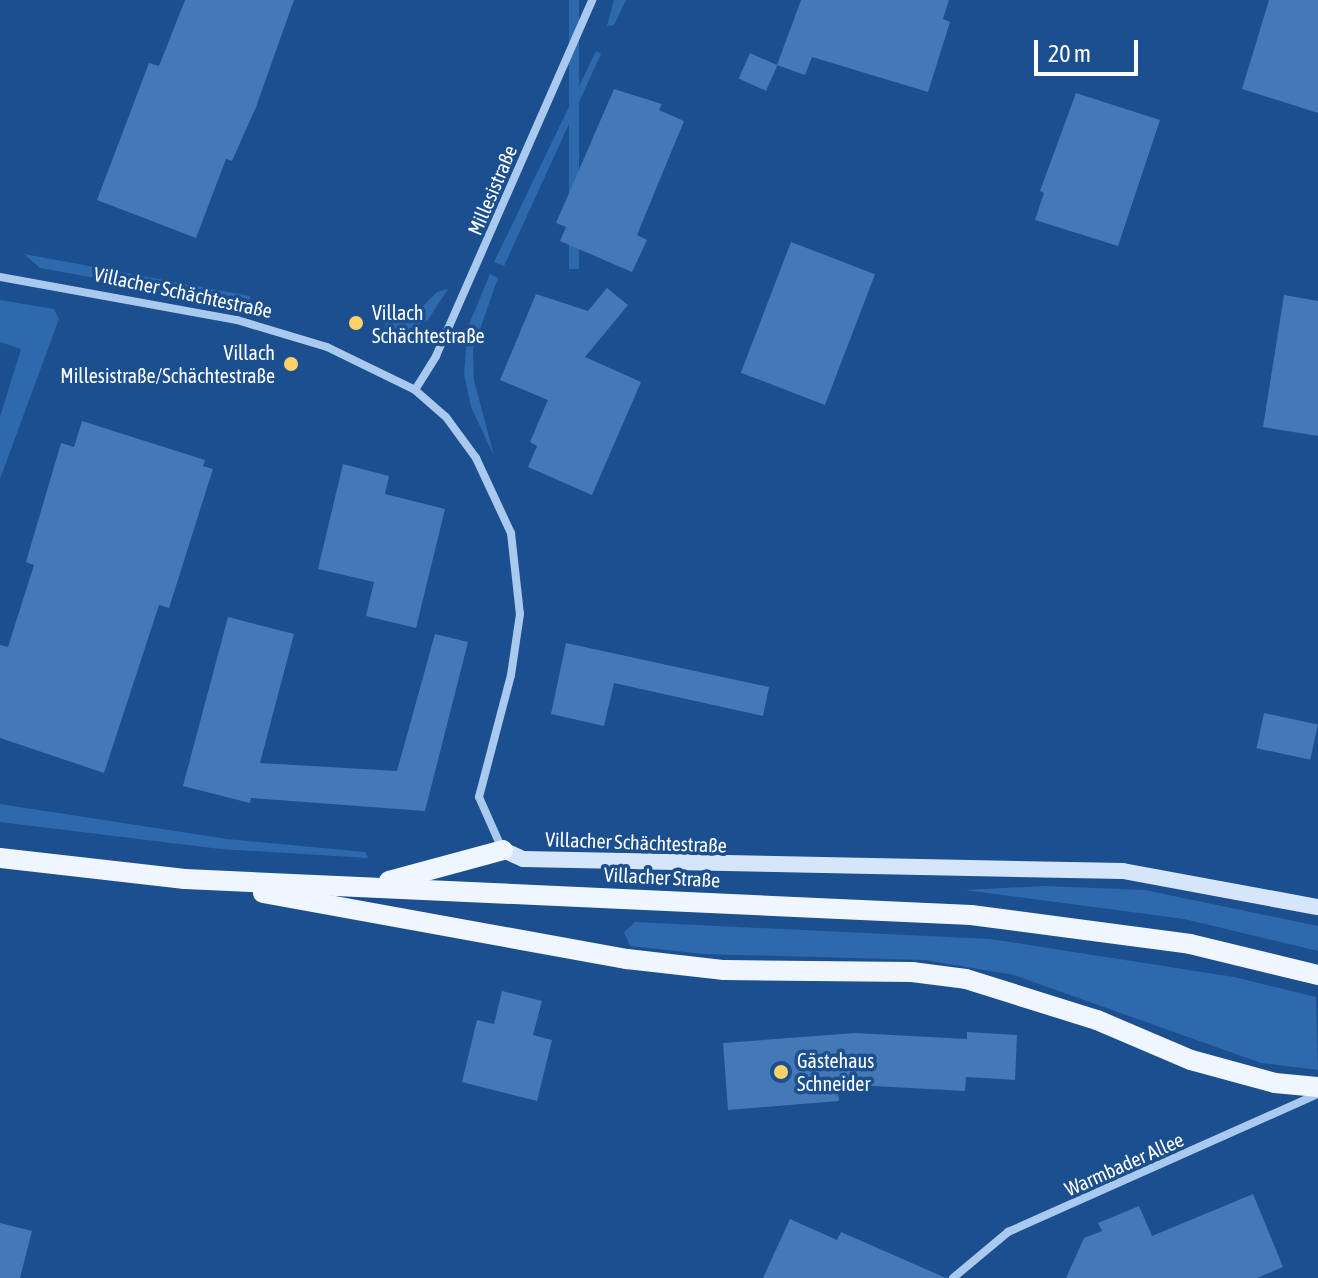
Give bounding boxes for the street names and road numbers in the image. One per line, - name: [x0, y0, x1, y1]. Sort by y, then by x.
- street label: Millesistraße: [462, 141, 522, 239]
- street label: Villacher Schächtestraße: [92, 261, 274, 323]
- street label: Villacher Schächtestraße: [545, 827, 727, 857]
- street label: Villacher Straße: [603, 862, 721, 892]
- street label: Warmbader Allee: [1061, 1127, 1187, 1201]

